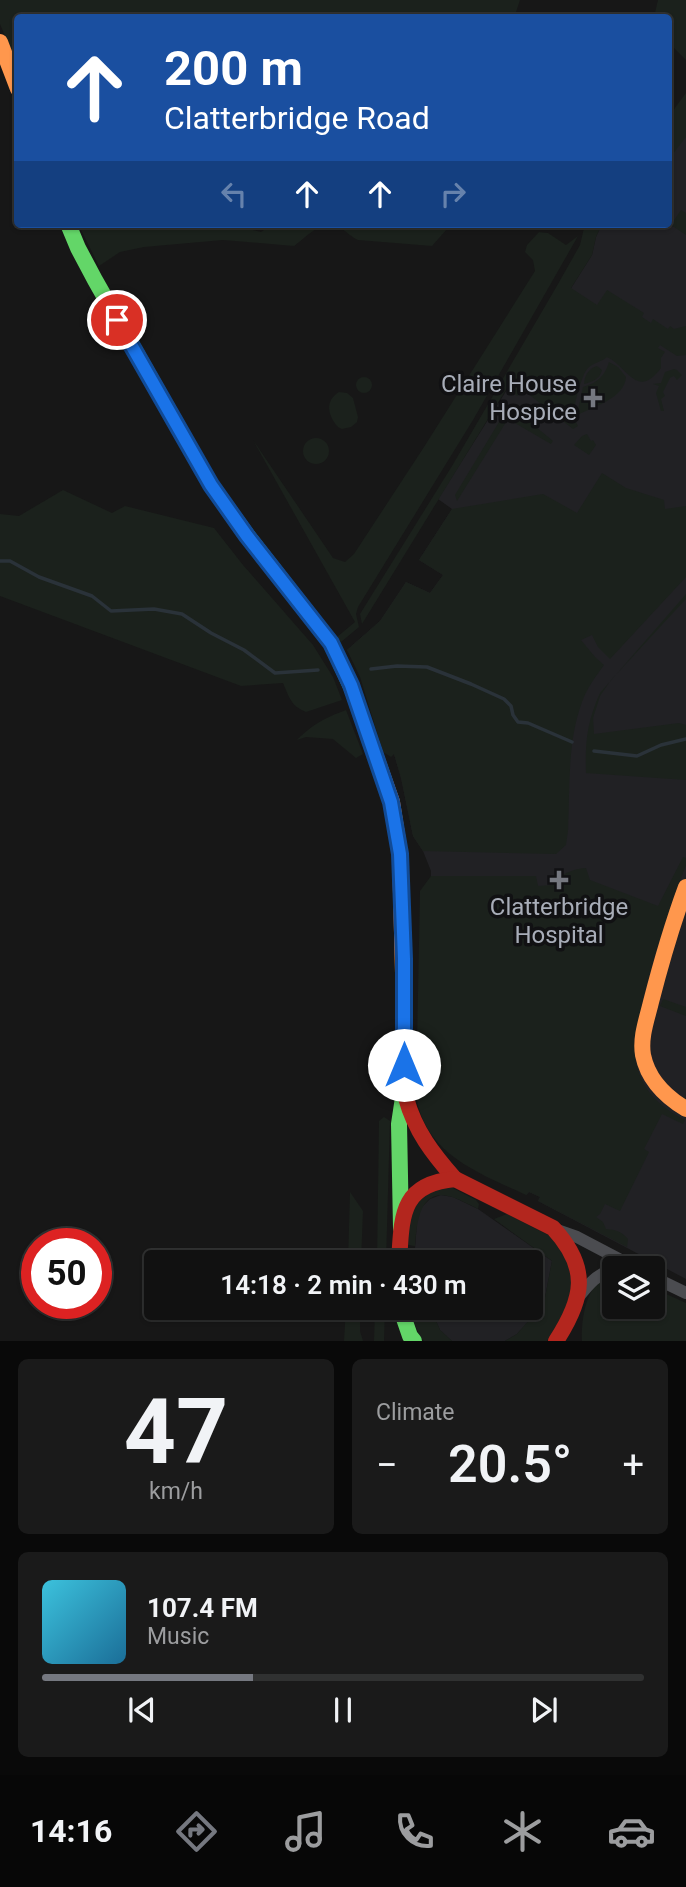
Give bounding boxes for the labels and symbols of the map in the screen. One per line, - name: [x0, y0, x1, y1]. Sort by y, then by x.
- pin: [87, 290, 147, 350]
- place label: Claire House Hospice: [441, 370, 577, 426]
- marker: Claire House Hospice: [583, 388, 603, 408]
- marker: Clatterbridge Hospital: [549, 870, 569, 890]
- place label: Clatterbridge Hospital: [490, 893, 628, 949]
- position arrow: [367, 1028, 441, 1102]
- speed limit sign: 50: [21, 1228, 112, 1319]

